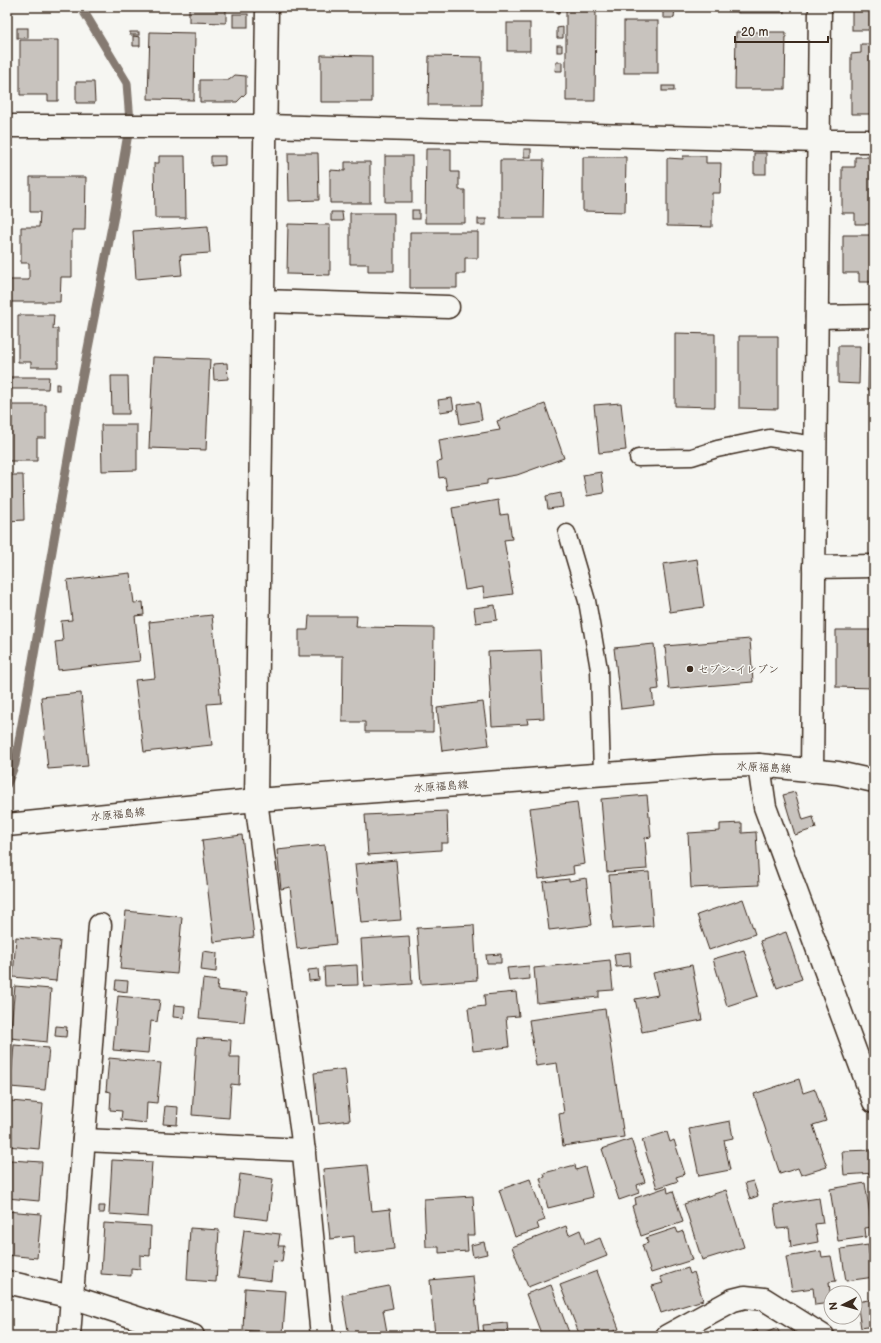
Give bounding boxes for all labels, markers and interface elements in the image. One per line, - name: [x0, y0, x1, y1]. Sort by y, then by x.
- scale bar: [735, 18, 828, 44]
- text: 20 m: [741, 25, 768, 40]
- place label: セブン-イレブン: [698, 663, 779, 676]
- marker: セブン-イレブン: [685, 664, 695, 674]
- street label: 水原福島線: [736, 760, 792, 775]
- street label: 水原福島線: [413, 778, 469, 795]
- street label: 水原福島線: [90, 805, 146, 824]
- north arrow: [823, 1285, 863, 1325]
- text: N: [827, 1301, 840, 1311]

